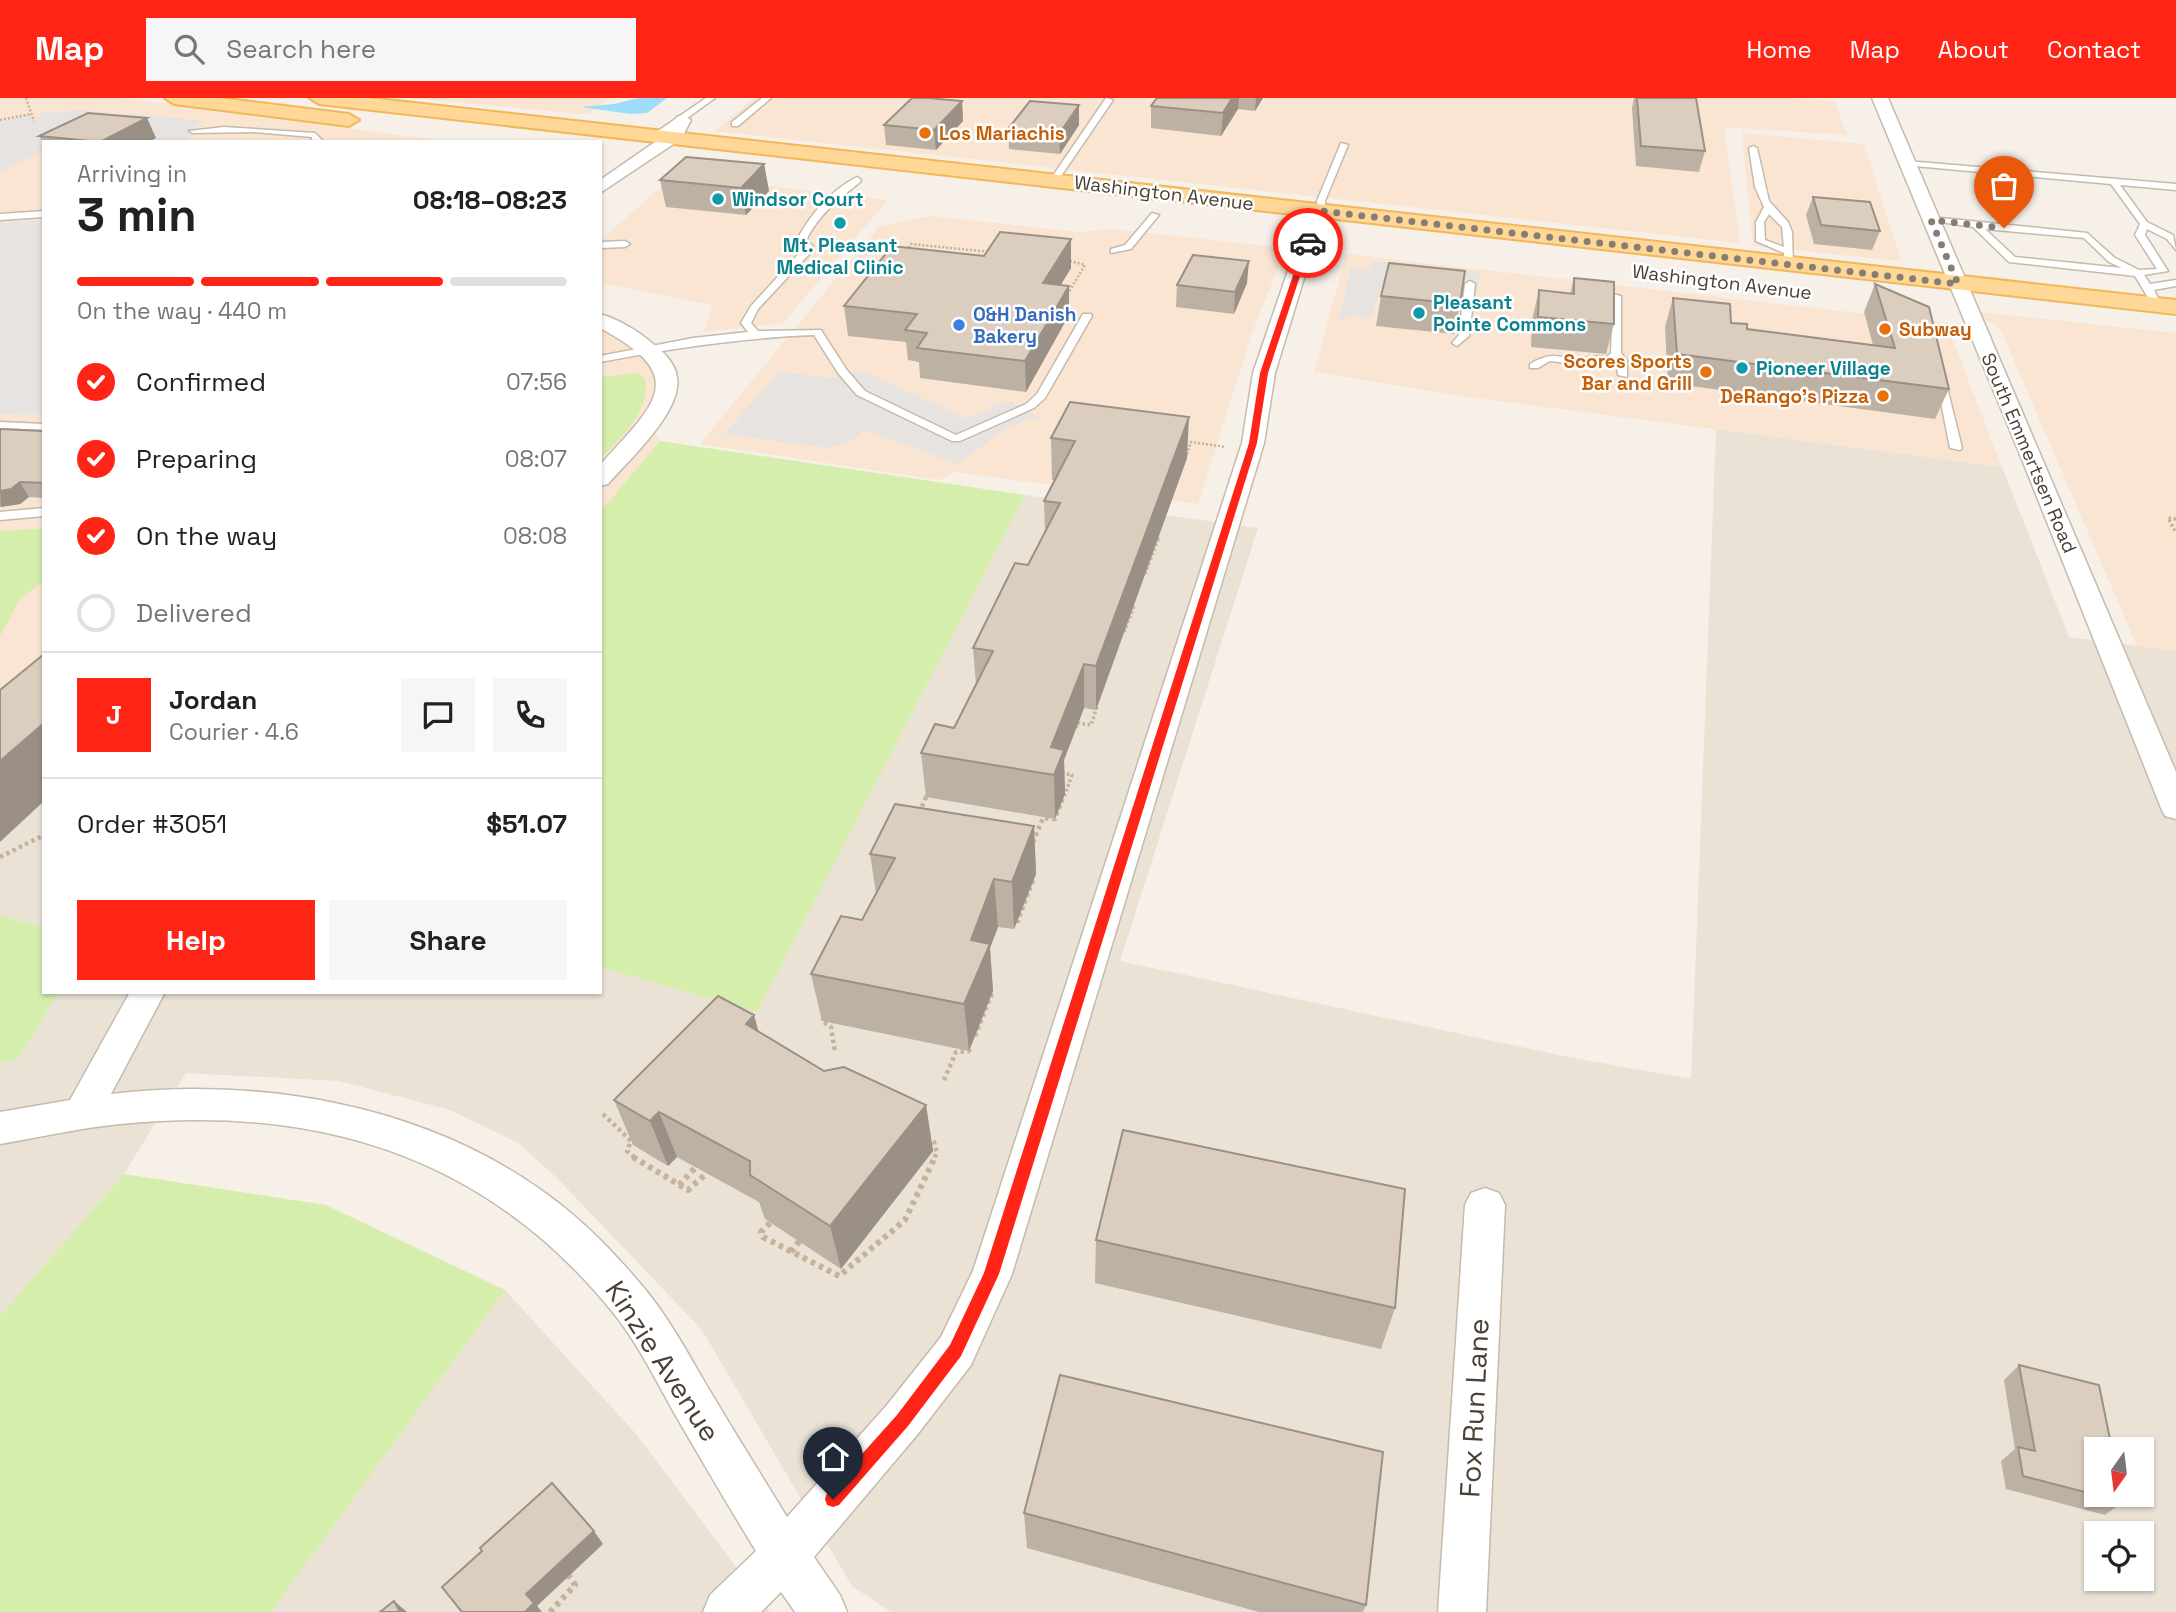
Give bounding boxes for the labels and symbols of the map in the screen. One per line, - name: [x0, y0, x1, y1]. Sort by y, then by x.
- place label: Los Mariachis: [939, 121, 1065, 146]
- marker: Los Mariachis: [917, 125, 933, 141]
- pin: [1974, 156, 2034, 228]
- street label: Washington Avenue: [1073, 170, 1255, 216]
- place label: Windsor Court: [732, 187, 864, 212]
- marker: Windsor Court: [710, 191, 726, 207]
- courier: [1273, 208, 1343, 278]
- marker: Mt. Pleasant Medical Clinic: [832, 215, 848, 231]
- place label: Mt. Pleasant Medical Clinic: [776, 233, 904, 280]
- street label: Washington Avenue: [1631, 259, 1813, 305]
- place label: Pleasant Pointe Commons: [1433, 290, 1586, 337]
- place label: O&H Danish Bakery: [973, 302, 1076, 349]
- marker: Pleasant Pointe Commons: [1411, 305, 1427, 321]
- marker: O&H Danish Bakery: [951, 317, 967, 333]
- place label: Subway: [1899, 317, 1972, 342]
- marker: Subway: [1877, 321, 1893, 337]
- place label: Scores Sports Bar and Grill: [1563, 349, 1692, 396]
- street label: South Emmertsen Road: [1975, 349, 2083, 557]
- place label: Pioneer Village: [1756, 356, 1891, 381]
- marker: Pioneer Village: [1734, 360, 1750, 376]
- marker: Scores Sports Bar and Grill: [1698, 364, 1714, 380]
- place label: DeRango's Pizza: [1720, 384, 1869, 409]
- marker: DeRango's Pizza: [1875, 388, 1891, 404]
- street label: Kinzie Avenue: [598, 1274, 728, 1448]
- street label: Fox Run Lane: [1451, 1317, 1497, 1499]
- pin: [803, 1427, 863, 1499]
- north arrow: [2084, 1437, 2154, 1507]

